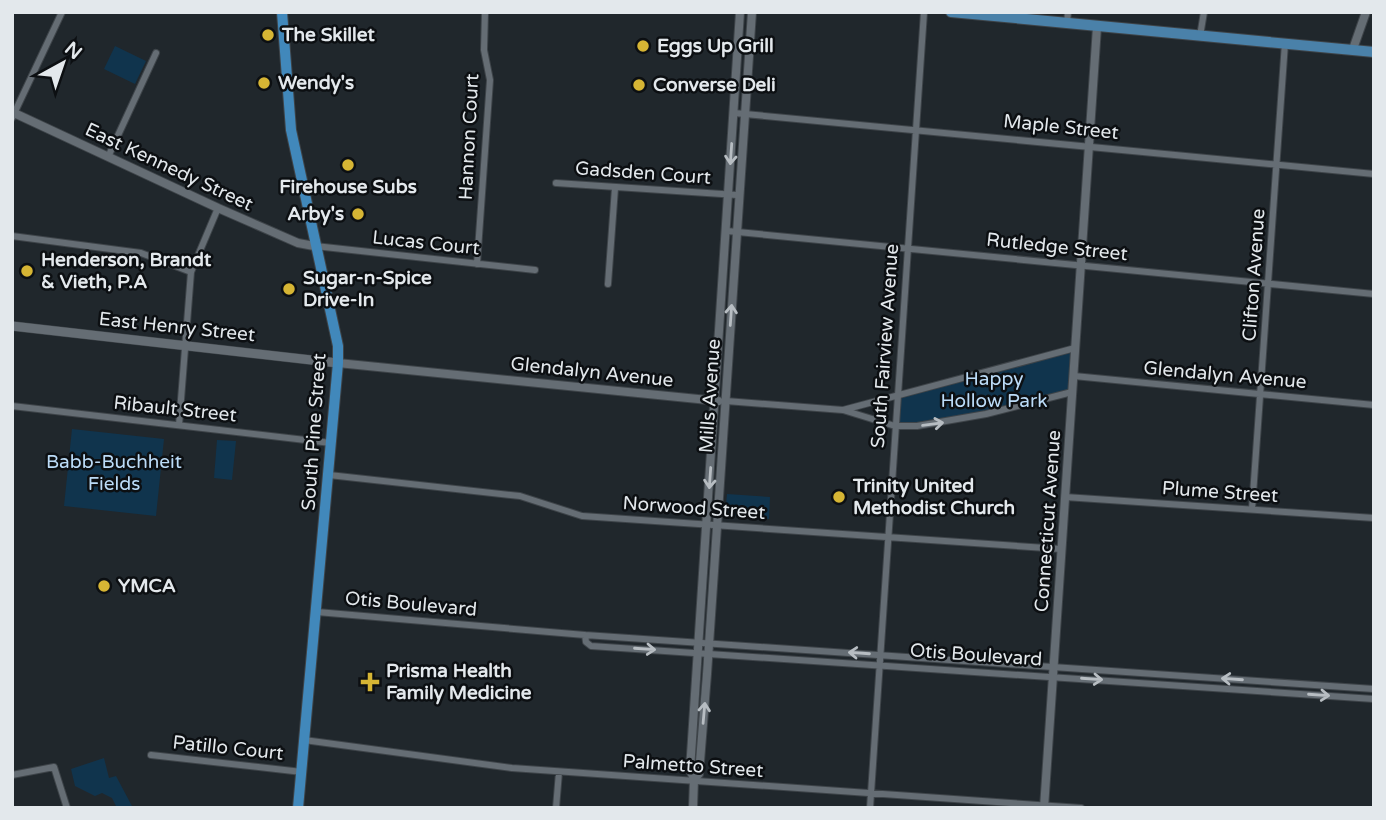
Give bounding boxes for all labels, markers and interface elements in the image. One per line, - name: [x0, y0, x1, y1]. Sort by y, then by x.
- place label: The Skillet: [281, 24, 376, 46]
- marker: The Skillet: [260, 27, 276, 43]
- north arrow: [28, 28, 98, 98]
- place label: Eggs Up Grill: [657, 35, 774, 58]
- text: N: [60, 37, 86, 64]
- marker: Eggs Up Grill: [635, 38, 651, 54]
- place label: Wendy's: [278, 72, 354, 95]
- street label: Hannon Court: [455, 73, 483, 201]
- place label: Converse Deli: [653, 74, 776, 96]
- marker: Wendy's: [256, 75, 272, 91]
- marker: Converse Deli: [631, 77, 647, 93]
- street label: Maple Street: [1002, 110, 1120, 144]
- street label: East Kennedy Street: [82, 118, 256, 216]
- one-way arrow: [724, 142, 737, 164]
- marker: Firehouse Subs: [340, 157, 356, 173]
- street label: Gadsden Court: [574, 157, 712, 189]
- place label: Firehouse Subs: [279, 176, 417, 198]
- place label: Arby's: [287, 203, 344, 226]
- marker: Arby's: [350, 206, 366, 222]
- street label: Clifton Avenue: [1238, 208, 1270, 342]
- street label: Lucas Court: [371, 226, 481, 260]
- street label: Rutledge Street: [985, 229, 1129, 265]
- street label: South Fairview Avenue: [867, 243, 903, 449]
- place label: Henderson, Brandt & Vieth, P.A: [41, 249, 212, 293]
- marker: Henderson, Brandt & Vieth, P.A: [19, 263, 35, 279]
- place label: Sugar-n-Spice Drive-In: [303, 267, 432, 311]
- marker: Sugar-n-Spice Drive-In: [281, 281, 297, 297]
- one-way arrow: [725, 304, 738, 327]
- street label: East Henry Street: [98, 308, 256, 346]
- street label: Mills Avenue: [695, 338, 725, 454]
- street label: South Pine Street: [298, 353, 330, 511]
- street label: Glendalyn Avenue: [510, 353, 674, 391]
- street label: Glendalyn Avenue: [1143, 357, 1307, 393]
- park label: Happy Hollow Park: [940, 368, 1048, 412]
- street label: Ribault Street: [112, 392, 238, 426]
- one-way arrow: [921, 417, 944, 430]
- street label: Connecticut Avenue: [1031, 429, 1065, 613]
- park label: Babb-Buchheit Fields: [46, 451, 182, 495]
- one-way arrow: [703, 467, 716, 489]
- place label: Trinity United Methodist Church: [852, 475, 1015, 519]
- street label: Plume Street: [1161, 477, 1279, 507]
- marker: Trinity United Methodist Church: [831, 489, 847, 505]
- street label: Norwood Street: [622, 492, 766, 524]
- place label: YMCA: [118, 575, 176, 597]
- marker: YMCA: [96, 578, 112, 594]
- street label: Otis Boulevard: [344, 587, 478, 621]
- street label: Otis Boulevard: [909, 639, 1043, 671]
- one-way arrow: [633, 643, 656, 656]
- one-way arrow: [847, 647, 870, 660]
- place label: Prisma Health Family Medicine: [386, 660, 532, 705]
- marker: Prisma Health Family Medicine: [360, 672, 380, 692]
- one-way arrow: [1080, 673, 1103, 686]
- one-way arrow: [1221, 673, 1244, 686]
- one-way arrow: [1307, 689, 1330, 702]
- one-way arrow: [698, 702, 711, 725]
- street label: Patillo Court: [172, 731, 284, 765]
- street label: Palmetto Street: [622, 750, 764, 782]

